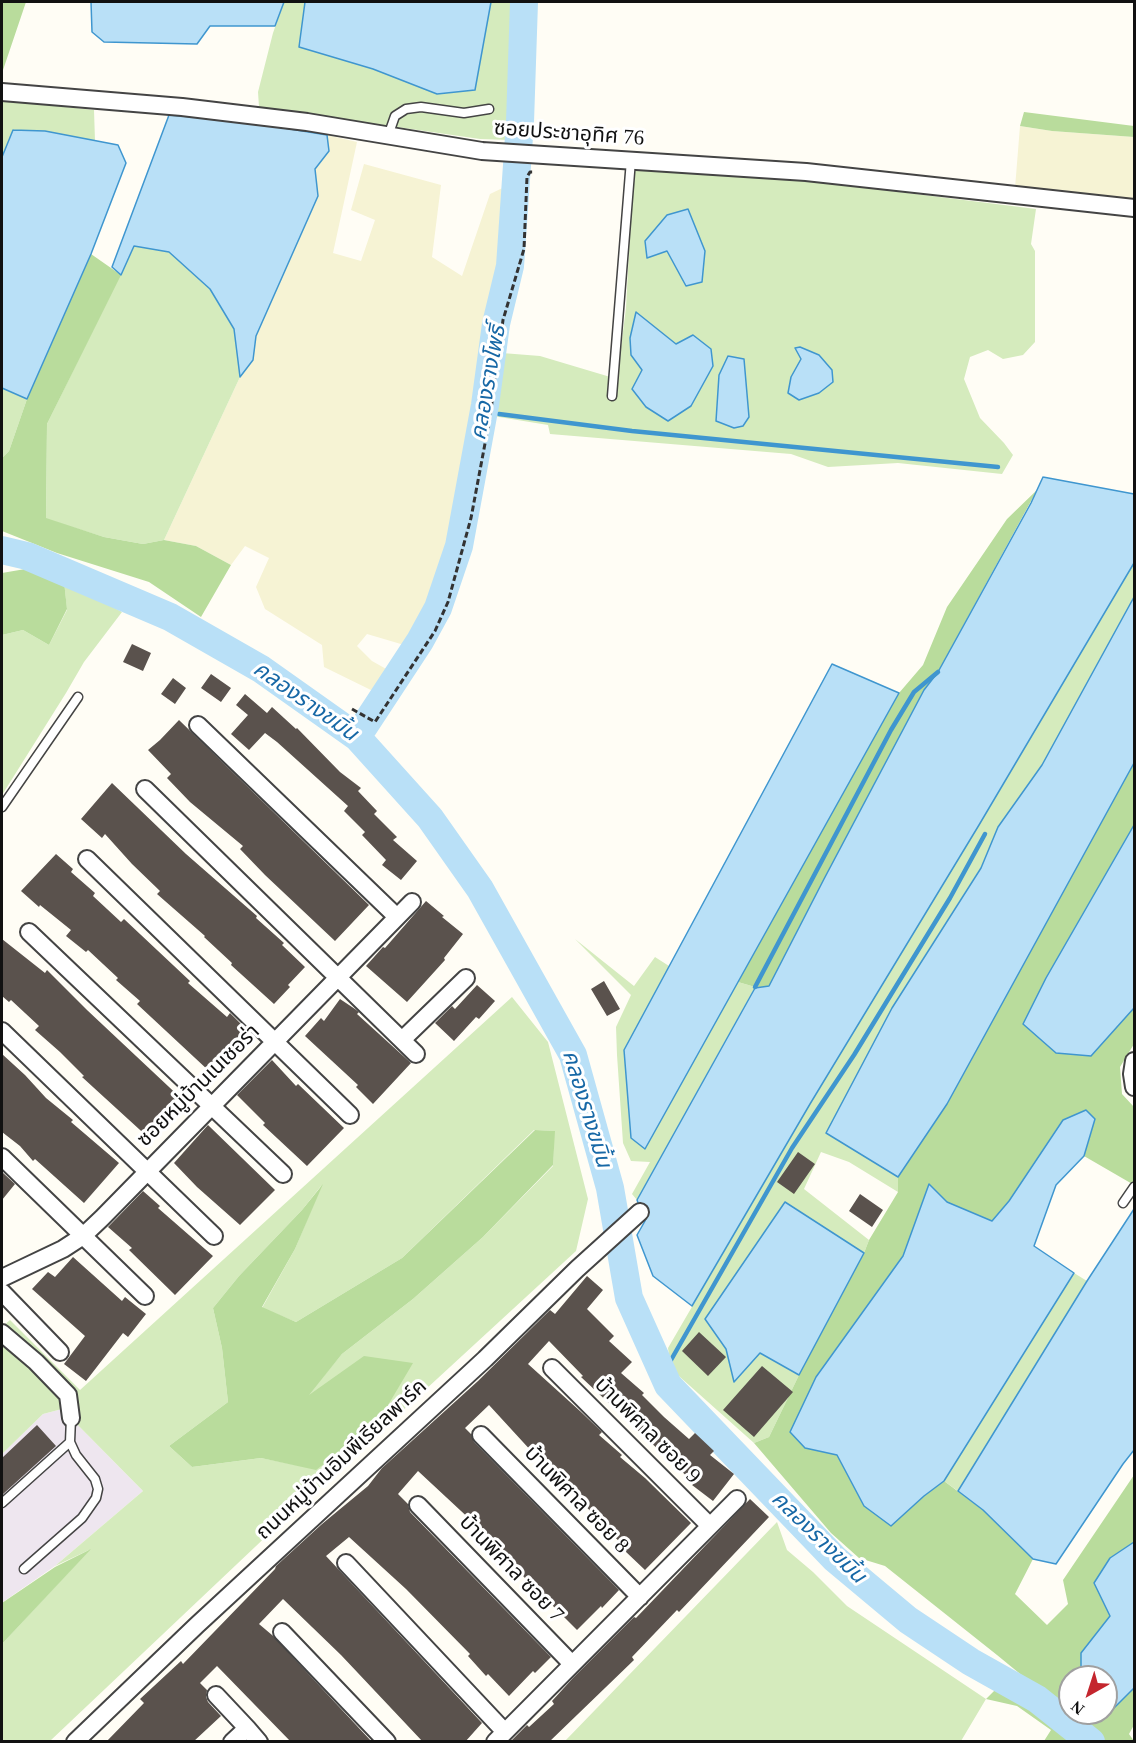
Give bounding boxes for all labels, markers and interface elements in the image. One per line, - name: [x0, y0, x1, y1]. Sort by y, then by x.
- street label: ซอยประชาอุทิศ 76: [493, 116, 645, 152]
- water label: คลองรางโพธิ์: [466, 324, 512, 442]
- water label: คลองรางขมิ้น: [248, 656, 362, 748]
- street label: ซอยหมู่บ้านเนเชอร่า: [133, 1020, 265, 1152]
- water label: คลองรางขมิ้น: [556, 1047, 616, 1171]
- street label: บ้านพิศาล ซอย 9: [589, 1373, 705, 1489]
- street label: ถนนหมู่บ้านอิมพีเรียลพาร์ค: [251, 1374, 433, 1546]
- street label: บ้านพิศาล ซอย 8: [518, 1441, 634, 1559]
- water label: คลองรางขมิ้น: [765, 1486, 871, 1590]
- street label: บ้านพิศาล ซอย 7: [453, 1510, 569, 1628]
- north arrow: [1058, 1665, 1118, 1725]
- text: N: [1068, 1698, 1087, 1718]

